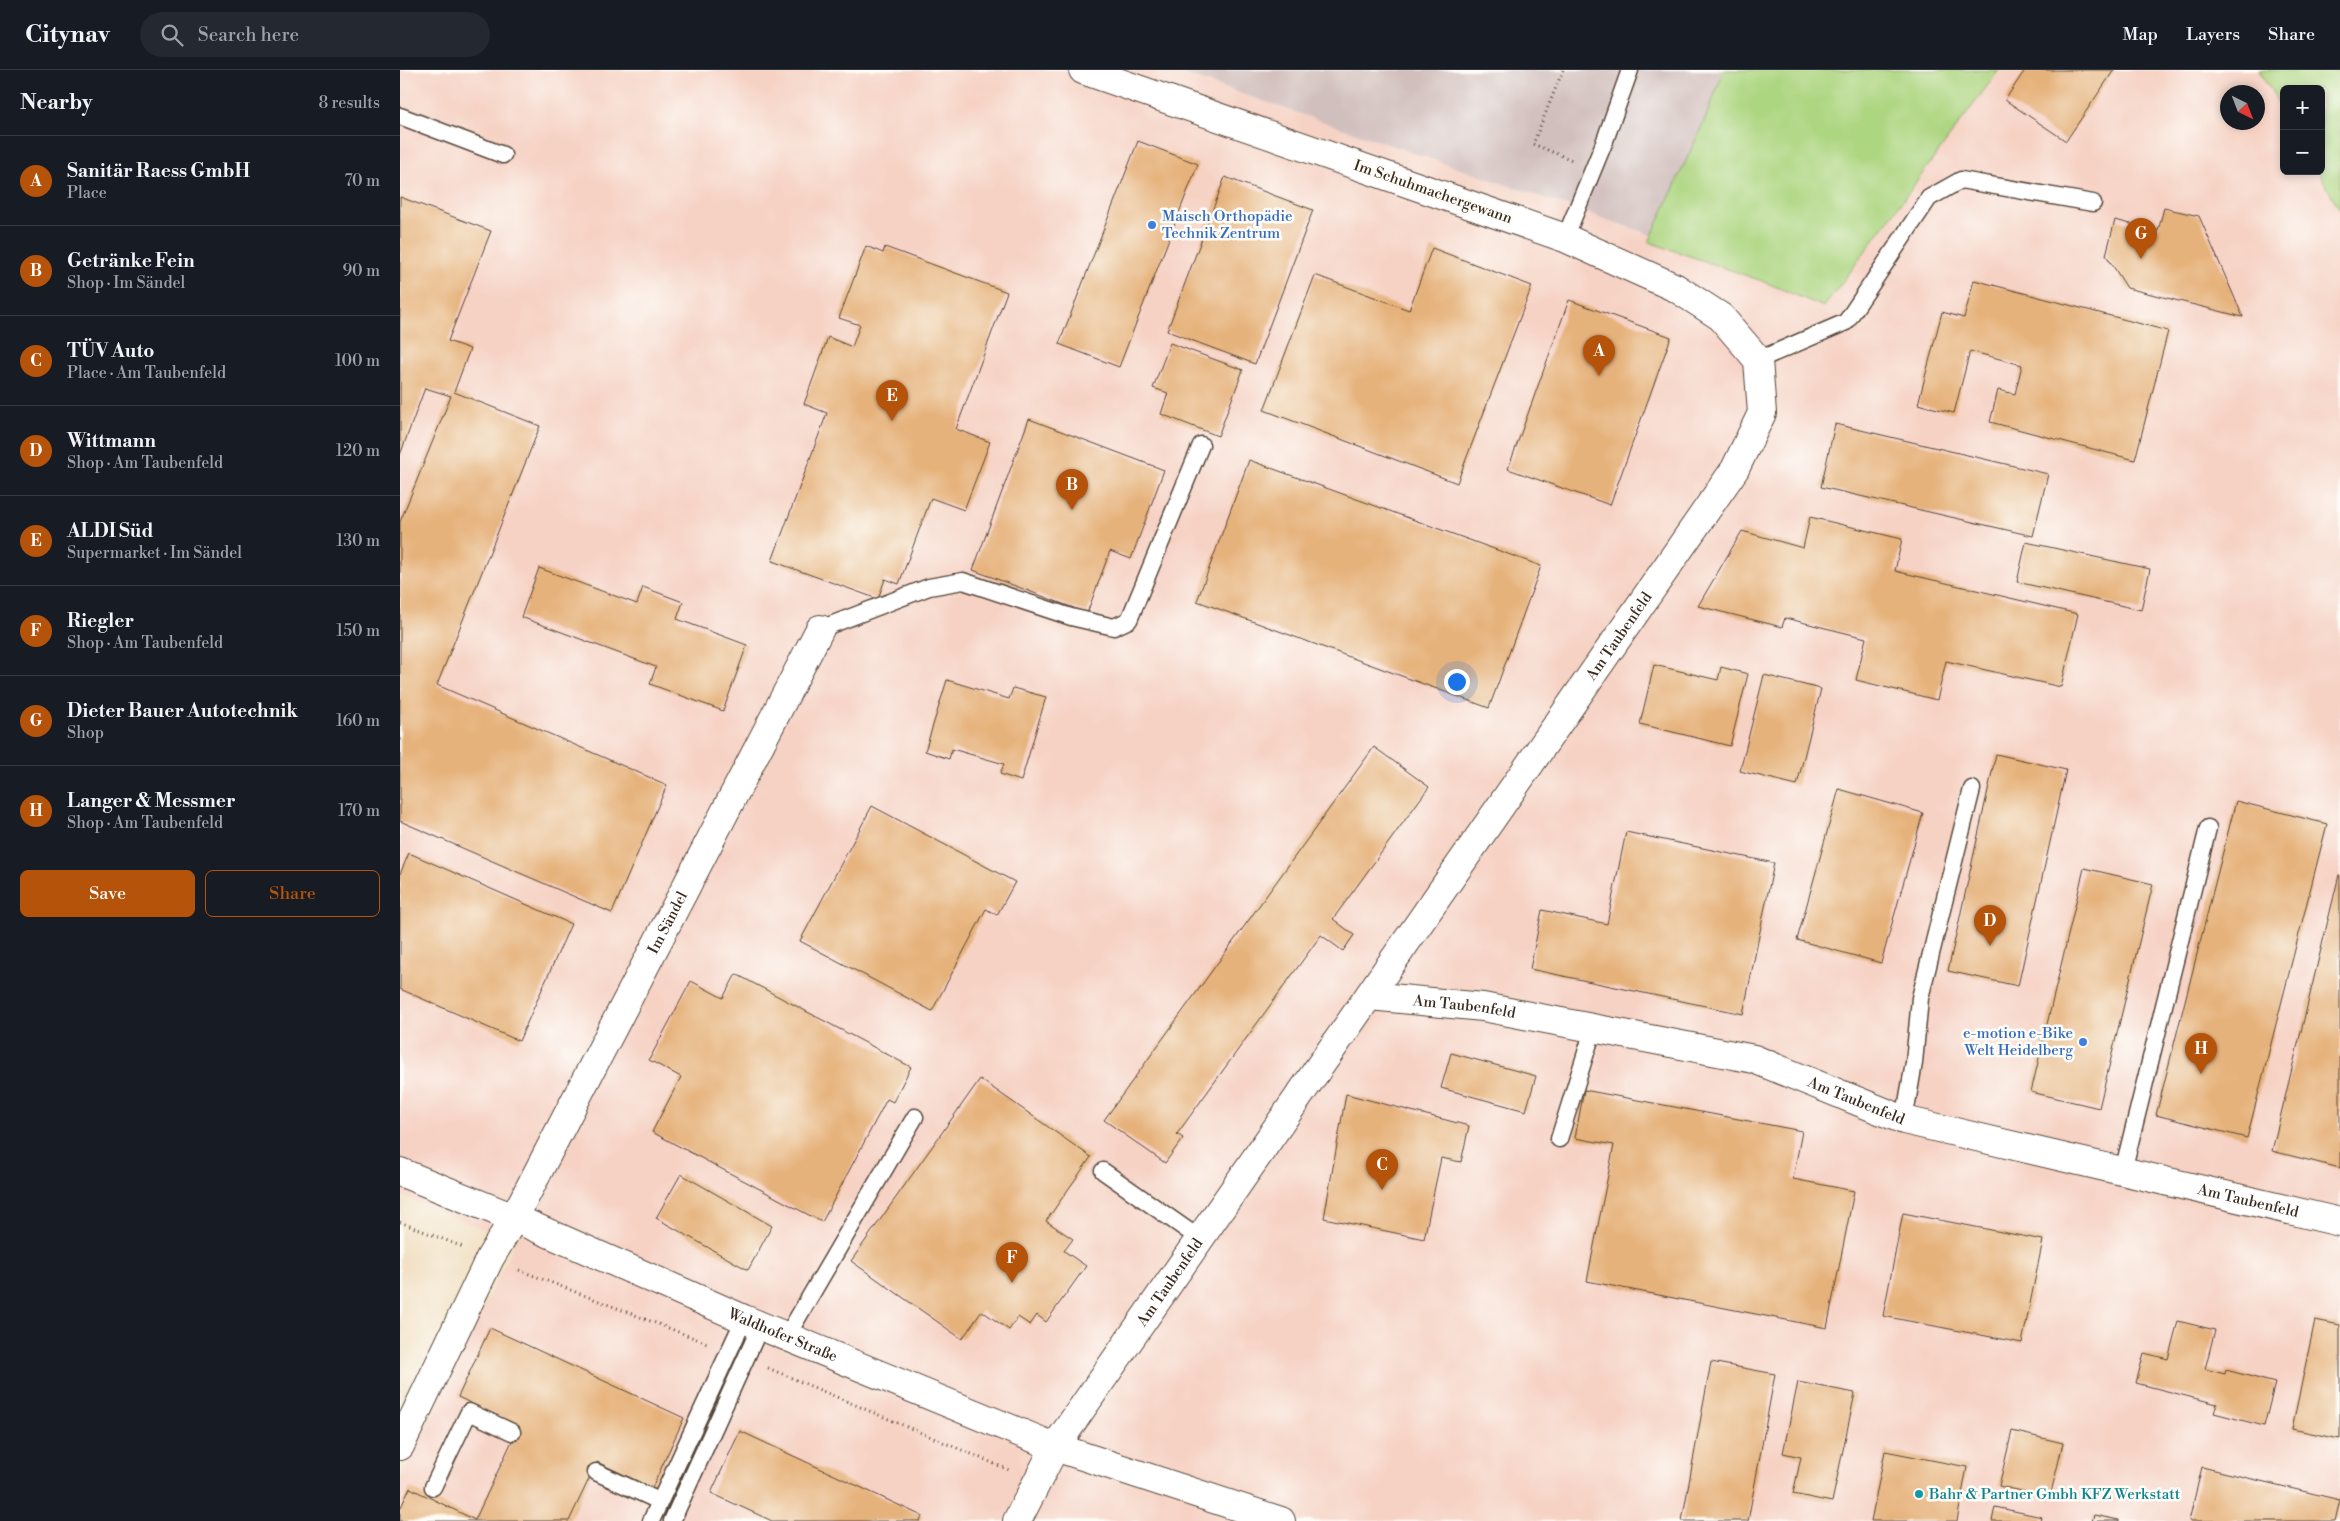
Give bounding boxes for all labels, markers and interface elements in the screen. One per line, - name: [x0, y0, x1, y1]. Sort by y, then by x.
- search box: [140, 12, 490, 57]
- text: Citynav: [25, 20, 110, 50]
- icon: search: [158, 21, 186, 49]
- text: Search here: [198, 23, 299, 47]
- text: Map: [2123, 23, 2158, 46]
- text: Layers: [2186, 23, 2240, 46]
- text: Share: [2268, 23, 2315, 46]
- north arrow: [2220, 85, 2265, 130]
- map controls: [2280, 85, 2325, 175]
- button: +: [2280, 85, 2325, 130]
- text: Nearby: [20, 90, 93, 116]
- text: 8 results: [318, 93, 380, 113]
- button: −: [2280, 130, 2325, 175]
- street label: Im Schuhmachergewann: [1351, 156, 1515, 228]
- text: Sanitär Raess GmbH: [67, 159, 250, 183]
- text: A: [30, 171, 42, 191]
- text: 70 m: [344, 171, 380, 191]
- text: Place: [67, 183, 107, 203]
- place label: Maisch Orthopädie Technik Zentrum: [1162, 207, 1293, 243]
- pin: G: [2125, 218, 2157, 259]
- marker: Maisch Orthopädie Technik Zentrum: [1146, 219, 1158, 231]
- text: Getränke Fein: [67, 249, 195, 273]
- text: B: [30, 261, 42, 281]
- text: 90 m: [342, 261, 380, 281]
- text: Shop · Im Sändel: [67, 273, 185, 293]
- pin: A: [1583, 335, 1615, 376]
- text: TÜV Auto: [67, 339, 154, 363]
- text: C: [30, 351, 42, 371]
- text: 100 m: [335, 351, 380, 371]
- text: Place · Am Taubenfeld: [67, 363, 226, 383]
- pin: E: [876, 380, 908, 421]
- text: Wittmann: [67, 429, 156, 453]
- text: D: [30, 441, 42, 461]
- text: 120 m: [336, 441, 380, 461]
- text: Shop · Am Taubenfeld: [67, 453, 223, 473]
- pin: B: [1056, 469, 1088, 510]
- text: ALDI Süd: [67, 519, 154, 543]
- text: E: [30, 531, 42, 551]
- text: 130 m: [336, 531, 380, 551]
- text: Supermarket · Im Sändel: [67, 543, 242, 563]
- street label: Am Taubenfeld: [1581, 588, 1656, 685]
- text: Riegler: [67, 609, 134, 633]
- text: F: [30, 621, 42, 641]
- text: 150 m: [336, 621, 380, 641]
- text: Shop · Am Taubenfeld: [67, 633, 223, 653]
- your location: [1444, 669, 1470, 695]
- text: Dieter Bauer Autotechnik: [67, 699, 298, 723]
- text: G: [30, 711, 42, 731]
- text: 160 m: [336, 711, 380, 731]
- text: Shop: [67, 723, 104, 743]
- text: Langer & Messmer: [67, 789, 236, 813]
- text: H: [29, 801, 43, 821]
- text: 170 m: [338, 801, 380, 821]
- text: Shop · Am Taubenfeld: [67, 813, 223, 833]
- button: Save: [20, 870, 195, 917]
- button: Share: [205, 870, 380, 917]
- street label: Im Sändel: [643, 888, 692, 957]
- pin: D: [1974, 905, 2006, 946]
- street label: Am Taubenfeld: [1411, 991, 1518, 1023]
- place label: e-motion e-Bike Welt Heidelberg: [1963, 1024, 2073, 1060]
- pin: H: [2185, 1033, 2217, 1074]
- marker: e-motion e-Bike Welt Heidelberg: [2077, 1036, 2089, 1048]
- street label: Am Taubenfeld: [1804, 1072, 1908, 1129]
- pin: C: [1366, 1149, 1398, 1190]
- street label: Am Taubenfeld: [2195, 1179, 2301, 1222]
- street label: Am Taubenfeld: [1132, 1234, 1207, 1331]
- pin: F: [996, 1242, 1028, 1283]
- street label: Waldhofer Straße: [724, 1303, 840, 1366]
- place label: Bahr & Partner Gmbh KFZ Werkstatt: [1928, 1485, 2181, 1504]
- marker: Bahr & Partner Gmbh KFZ Werkstatt: [1913, 1488, 1925, 1500]

